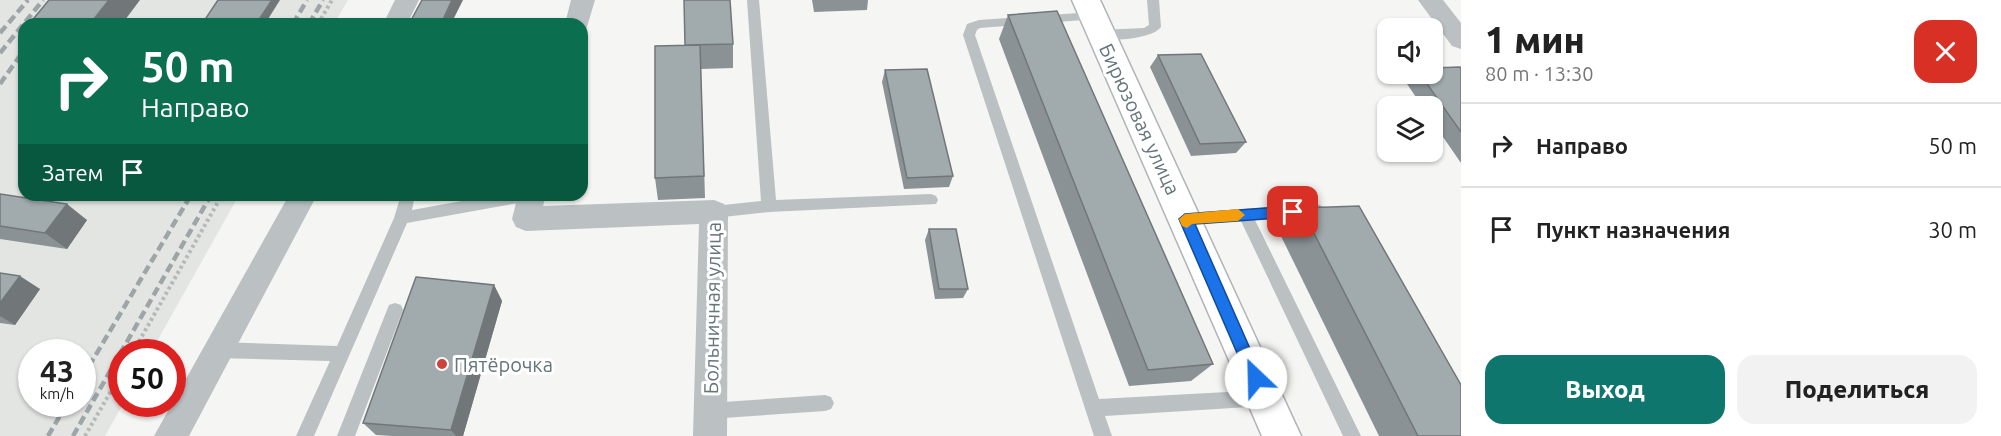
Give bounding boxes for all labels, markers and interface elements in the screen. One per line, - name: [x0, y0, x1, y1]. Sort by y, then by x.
- map controls: [1377, 18, 1443, 162]
- button: sound: [1377, 18, 1443, 84]
- text: 1 мин: [1485, 19, 1585, 60]
- button: close: [1914, 20, 1977, 83]
- street label: Бирюзовая улица: [1095, 40, 1185, 198]
- icon: right: [42, 42, 120, 120]
- text: 50 m: [141, 43, 235, 90]
- text: 80 m · 13:30: [1485, 62, 1594, 85]
- text: Направо: [141, 92, 250, 122]
- button: layers: [1377, 96, 1443, 162]
- icon: right: [1485, 129, 1518, 162]
- text: Направо: [1536, 133, 1628, 158]
- text: 50 m: [1928, 133, 1977, 158]
- icon: arrive: [116, 156, 149, 189]
- text: Затем: [42, 160, 104, 185]
- pin: [1267, 186, 1318, 237]
- icon: arrive: [1276, 195, 1309, 228]
- icon: arrive: [1485, 213, 1518, 246]
- text: Пункт назначения: [1536, 217, 1730, 242]
- text: 30 m: [1928, 217, 1977, 242]
- street label: Больничная улица: [699, 222, 725, 394]
- speed limit sign: 50: [108, 339, 186, 417]
- position arrow: [1224, 346, 1288, 410]
- place label: Пятёрочка: [454, 353, 553, 376]
- text: 43: [40, 354, 74, 388]
- button: Выход: [1485, 355, 1725, 424]
- button: Поделиться: [1737, 355, 1977, 424]
- marker: Пятёрочка: [435, 357, 449, 371]
- text: km/h: [40, 385, 74, 402]

